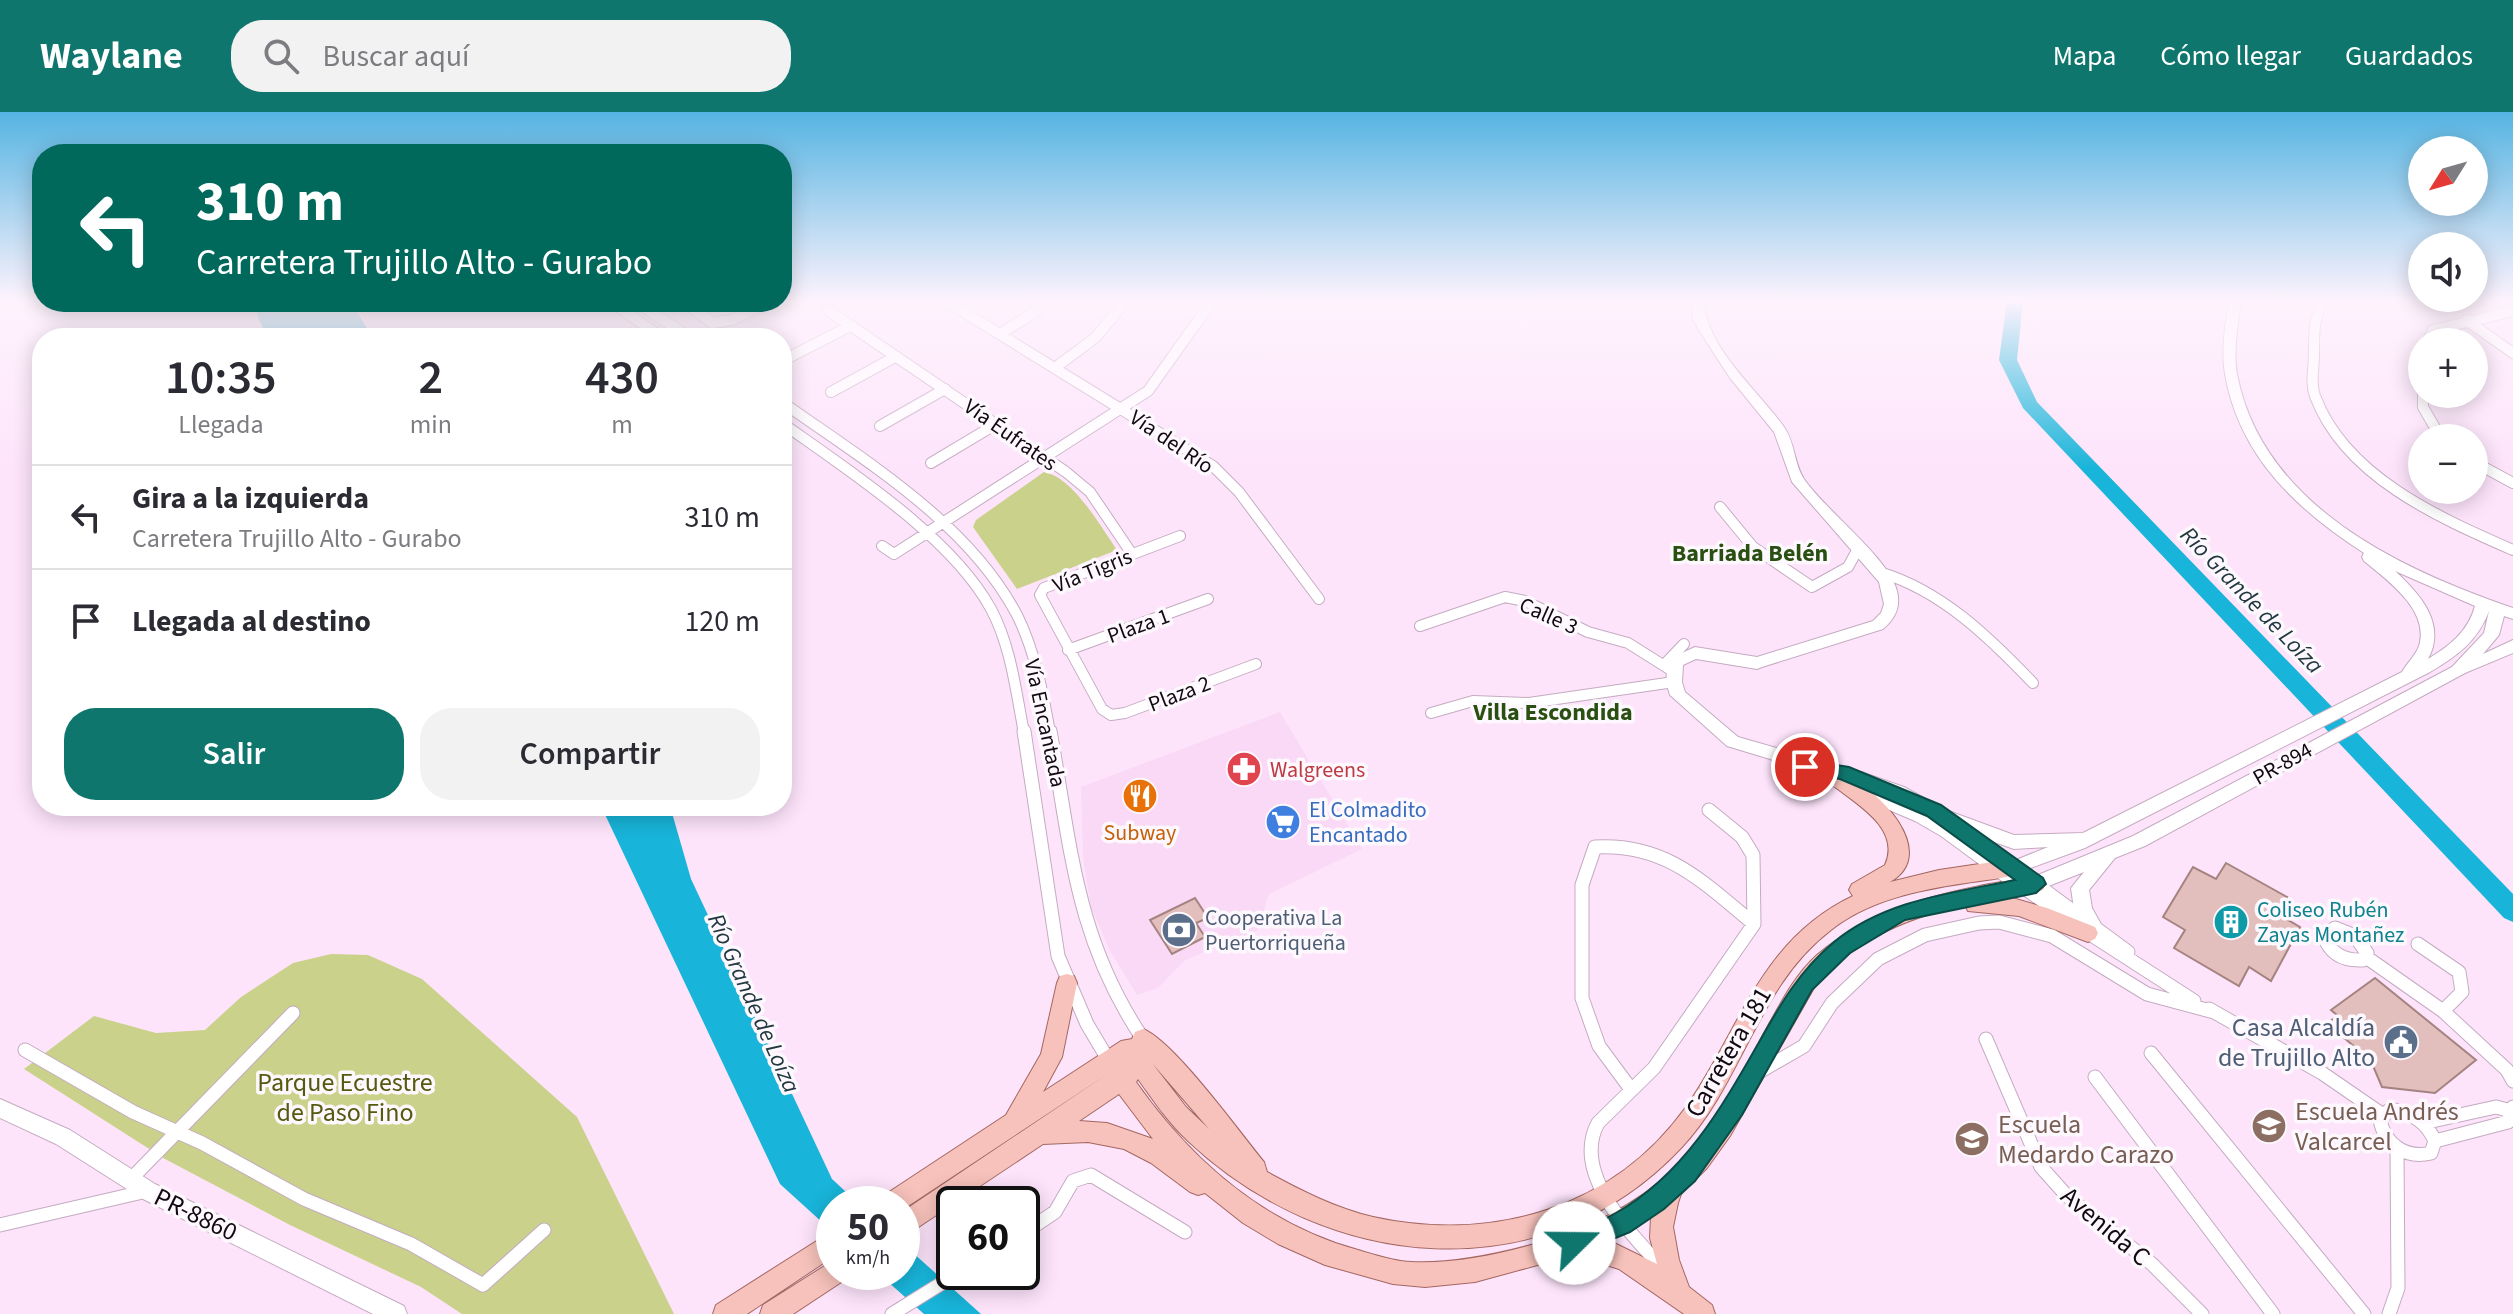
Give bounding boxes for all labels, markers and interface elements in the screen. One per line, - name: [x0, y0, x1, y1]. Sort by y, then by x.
- search box: [231, 20, 791, 92]
- text: Waylane: [40, 29, 183, 83]
- icon: search: [259, 34, 303, 78]
- text: Buscar aquí: [323, 35, 470, 78]
- text: Mapa: [2053, 36, 2116, 76]
- text: Cómo llegar: [2160, 36, 2301, 76]
- text: Guardados: [2345, 36, 2473, 76]
- north arrow: [2408, 136, 2488, 216]
- map controls: [2408, 136, 2488, 504]
- text: 310 m: [196, 163, 344, 242]
- icon: left: [64, 176, 168, 280]
- button: sound: [2408, 232, 2488, 312]
- text: Carretera Trujillo Alto - Gurabo: [196, 237, 652, 288]
- button: +: [2408, 328, 2488, 408]
- text: 10:35: [165, 344, 277, 412]
- text: 2: [419, 344, 443, 412]
- text: 430: [585, 344, 659, 412]
- street label: Vía Éufrates: [957, 391, 1064, 479]
- street label: Vía del Río: [1123, 402, 1220, 482]
- text: Llegada: [178, 406, 264, 443]
- text: min: [410, 406, 452, 443]
- text: m: [611, 406, 633, 443]
- button: −: [2408, 424, 2488, 504]
- text: Gira a la izquierda: [132, 477, 369, 520]
- icon: left: [64, 495, 108, 539]
- text: 310 m: [684, 496, 760, 539]
- water label: Río Grande de Loíza: [2172, 519, 2331, 682]
- text: Carretera Trujillo Alto - Gurabo: [132, 520, 462, 557]
- district label: Barriada Belén: [1672, 536, 1828, 571]
- street label: Vía Tigris: [1048, 541, 1137, 601]
- street label: Calle 3: [1514, 589, 1583, 643]
- icon: arrive: [64, 599, 108, 643]
- text: Llegada al destino: [132, 600, 371, 643]
- text: 120 m: [684, 600, 760, 643]
- street label: Plaza 1: [1103, 600, 1174, 652]
- street label: Vía Encantada: [1016, 656, 1074, 790]
- street label: Plaza 2: [1144, 667, 1215, 720]
- district label: Villa Escondida: [1472, 695, 1633, 730]
- button: Salir: [64, 708, 404, 800]
- button: Compartir: [420, 708, 760, 800]
- pin: [1771, 733, 1839, 801]
- street label: PR-894: [2247, 734, 2318, 793]
- icon: arrive: [1783, 745, 1827, 789]
- pharmacy icon: Walgreens: [1225, 750, 1263, 788]
- place label: Walgreens: [1270, 754, 1365, 786]
- restaurant icon: Subway: [1121, 777, 1159, 815]
- place label: El Colmadito Encantado: [1309, 794, 1427, 851]
- supermarket icon: El Colmadito Encantado: [1264, 803, 1302, 841]
- place label: Subway: [1104, 817, 1177, 849]
- place label: Coliseo Rubén Zayas Montañez: [2257, 894, 2404, 951]
- place label: Cooperativa La Puertorriqueña: [1205, 902, 1346, 959]
- building icon: Coliseo Rubén Zayas Montañez: [2212, 903, 2250, 941]
- water label: Río Grande de Loíza: [698, 908, 809, 1099]
- bank icon: Cooperativa La Puertorriqueña: [1160, 911, 1198, 949]
- street label: Carretera 181: [1676, 980, 1781, 1124]
- place label: Casa Alcaldía de Trujillo Alto: [2218, 1009, 2375, 1076]
- public building icon: Casa Alcaldía de Trujillo Alto: [2382, 1023, 2420, 1061]
- park label: Parque Ecuestre de Paso Fino: [257, 1064, 433, 1131]
- place label: Escuela Andrés Valcarcel: [2295, 1093, 2459, 1160]
- place label: Escuela Medardo Carazo: [1998, 1106, 2174, 1173]
- school or university icon: Escuela Andrés Valcarcel: [2250, 1107, 2288, 1145]
- school or university icon: Escuela Medardo Carazo: [1953, 1120, 1991, 1158]
- street label: PR-8860: [148, 1178, 244, 1250]
- street label: Avenida C: [2053, 1178, 2159, 1275]
- speed limit sign: 60: [936, 1186, 1040, 1290]
- text: 50: [847, 1199, 889, 1256]
- position arrow: [1532, 1201, 1616, 1285]
- text: km/h: [846, 1244, 890, 1272]

